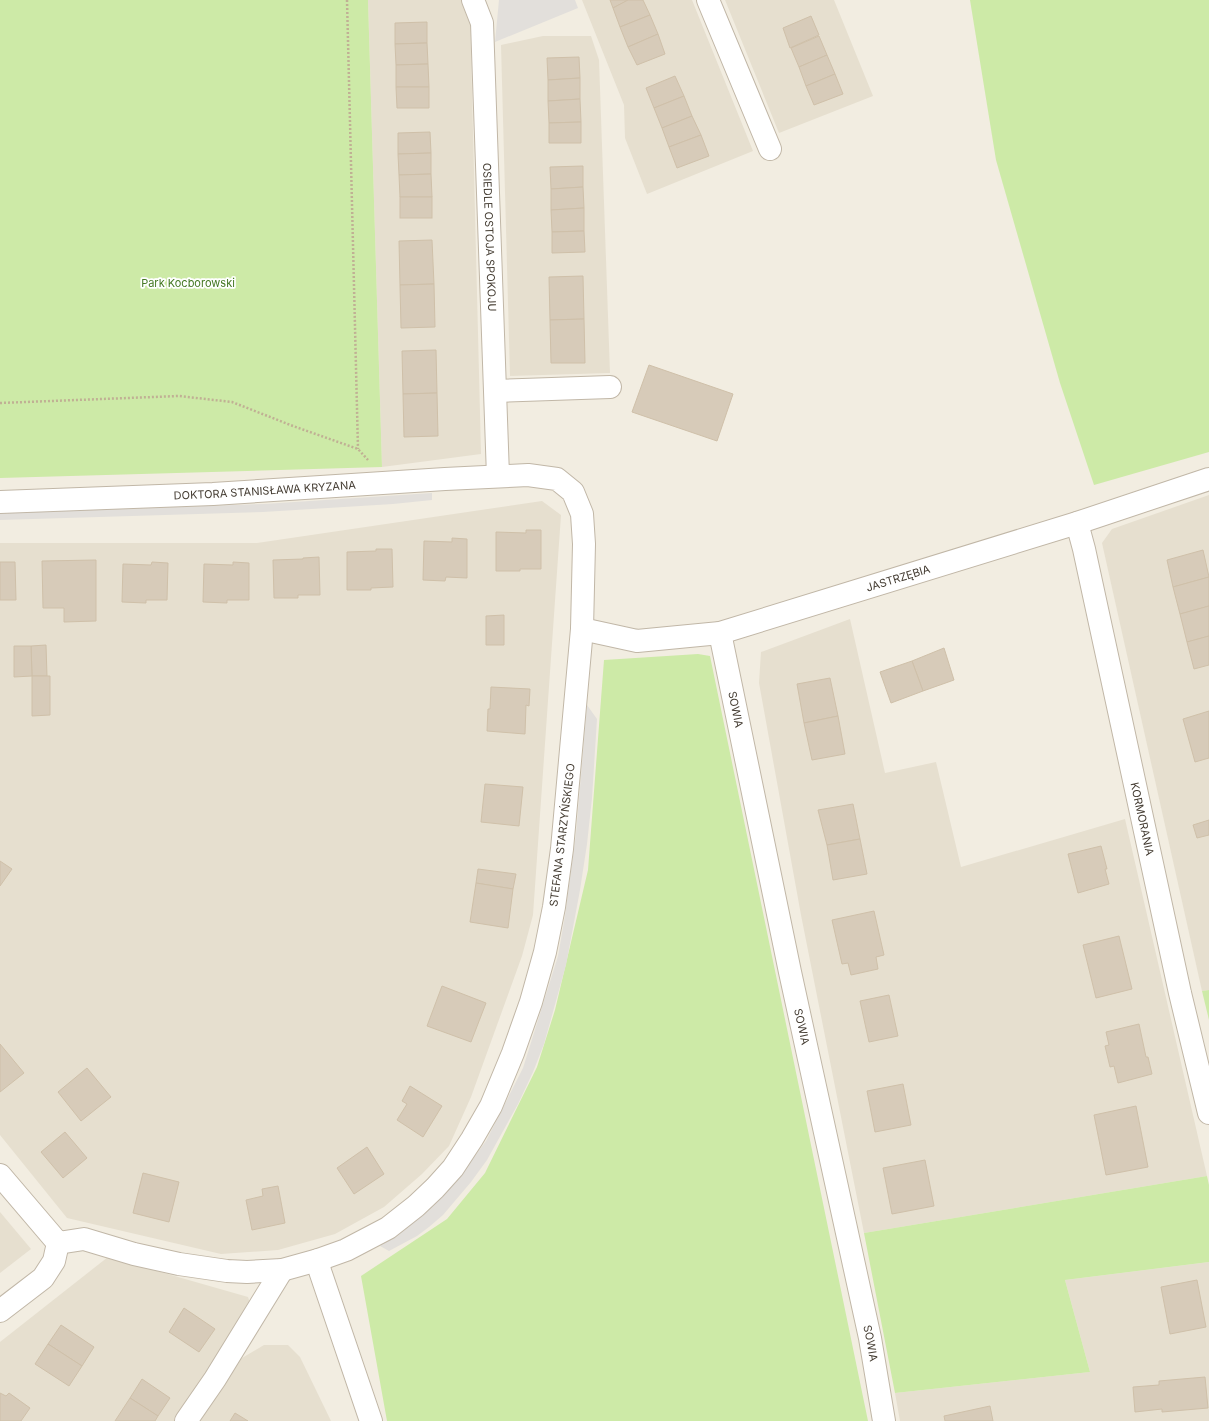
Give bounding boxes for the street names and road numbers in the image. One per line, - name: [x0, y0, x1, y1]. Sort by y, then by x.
- street label: OSIEDLE OSTOJA SPOKOJU: [480, 163, 499, 312]
- street label: DOKTORA STANISŁAWA KRYZANA: [173, 478, 357, 502]
- street label: JASTRZĘBIA: [864, 562, 932, 595]
- street label: SOWIA: [725, 690, 746, 729]
- street label: STEFANA STARZYŃSKIEGO: [546, 763, 578, 907]
- street label: KORMORANIA: [1128, 781, 1157, 857]
- street label: SOWIA: [791, 1007, 813, 1046]
- street label: SOWIA: [860, 1324, 881, 1363]

